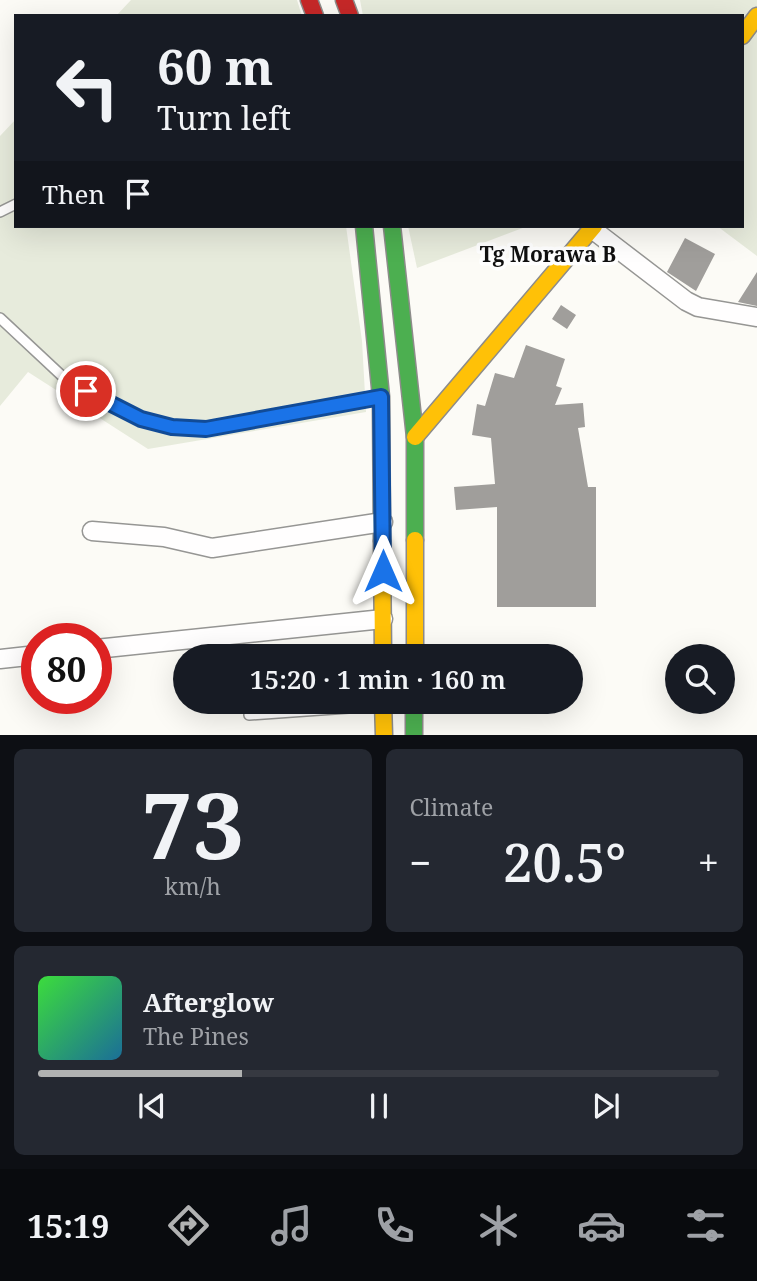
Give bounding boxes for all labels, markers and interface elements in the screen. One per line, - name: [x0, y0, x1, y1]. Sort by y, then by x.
- text: 60 m: [157, 33, 273, 99]
- icon: left: [42, 42, 133, 133]
- text: Turn left: [157, 96, 291, 139]
- icon: arrive: [119, 175, 157, 213]
- text: Then: [42, 176, 105, 212]
- district label: Tg Morawa B: [480, 240, 616, 268]
- pin: [56, 361, 116, 421]
- icon: arrive: [67, 372, 105, 410]
- position arrow: [346, 534, 420, 608]
- speed limit sign: 80: [21, 623, 112, 714]
- map controls: [665, 644, 735, 714]
- button: search: [665, 644, 735, 714]
- text: 15:20 · 1 min · 160 m: [250, 661, 506, 697]
- text: 73: [141, 762, 244, 886]
- text: Climate: [410, 791, 493, 823]
- text: 20.5°: [503, 826, 626, 897]
- text: −: [410, 836, 432, 888]
- text: +: [698, 836, 719, 888]
- text: km/h: [165, 870, 221, 902]
- text: Afterglow: [143, 984, 274, 1020]
- text: The Pines: [143, 1020, 249, 1052]
- icon: previous: [133, 1087, 171, 1125]
- icon: pause: [360, 1087, 398, 1125]
- icon: next: [587, 1087, 625, 1125]
- icon: directions: [164, 1201, 213, 1250]
- icon: music: [267, 1201, 316, 1250]
- icon: phone: [370, 1201, 419, 1250]
- icon: climate: [474, 1201, 523, 1250]
- icon: car: [577, 1201, 626, 1250]
- icon: filters: [681, 1201, 730, 1250]
- text: 15:19: [27, 1204, 109, 1247]

